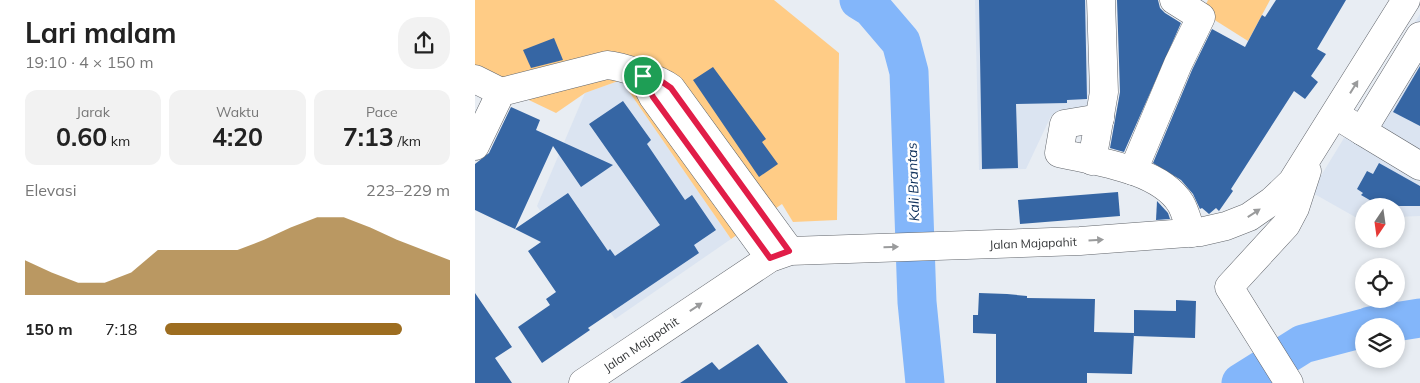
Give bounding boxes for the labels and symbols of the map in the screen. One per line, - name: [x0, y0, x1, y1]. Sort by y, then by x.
- pin: [622, 55, 664, 97]
- one-way arrow: [1349, 80, 1358, 93]
- water label: Kali Brantas: [903, 142, 923, 222]
- north arrow: [1355, 198, 1405, 248]
- one-way arrow: [1248, 208, 1261, 218]
- street label: Jalan Majapahit: [989, 234, 1077, 252]
- one-way arrow: [1088, 235, 1104, 243]
- one-way arrow: [883, 243, 899, 251]
- one-way arrow: [689, 302, 703, 312]
- street label: Jalan Majapahit: [601, 313, 681, 375]

